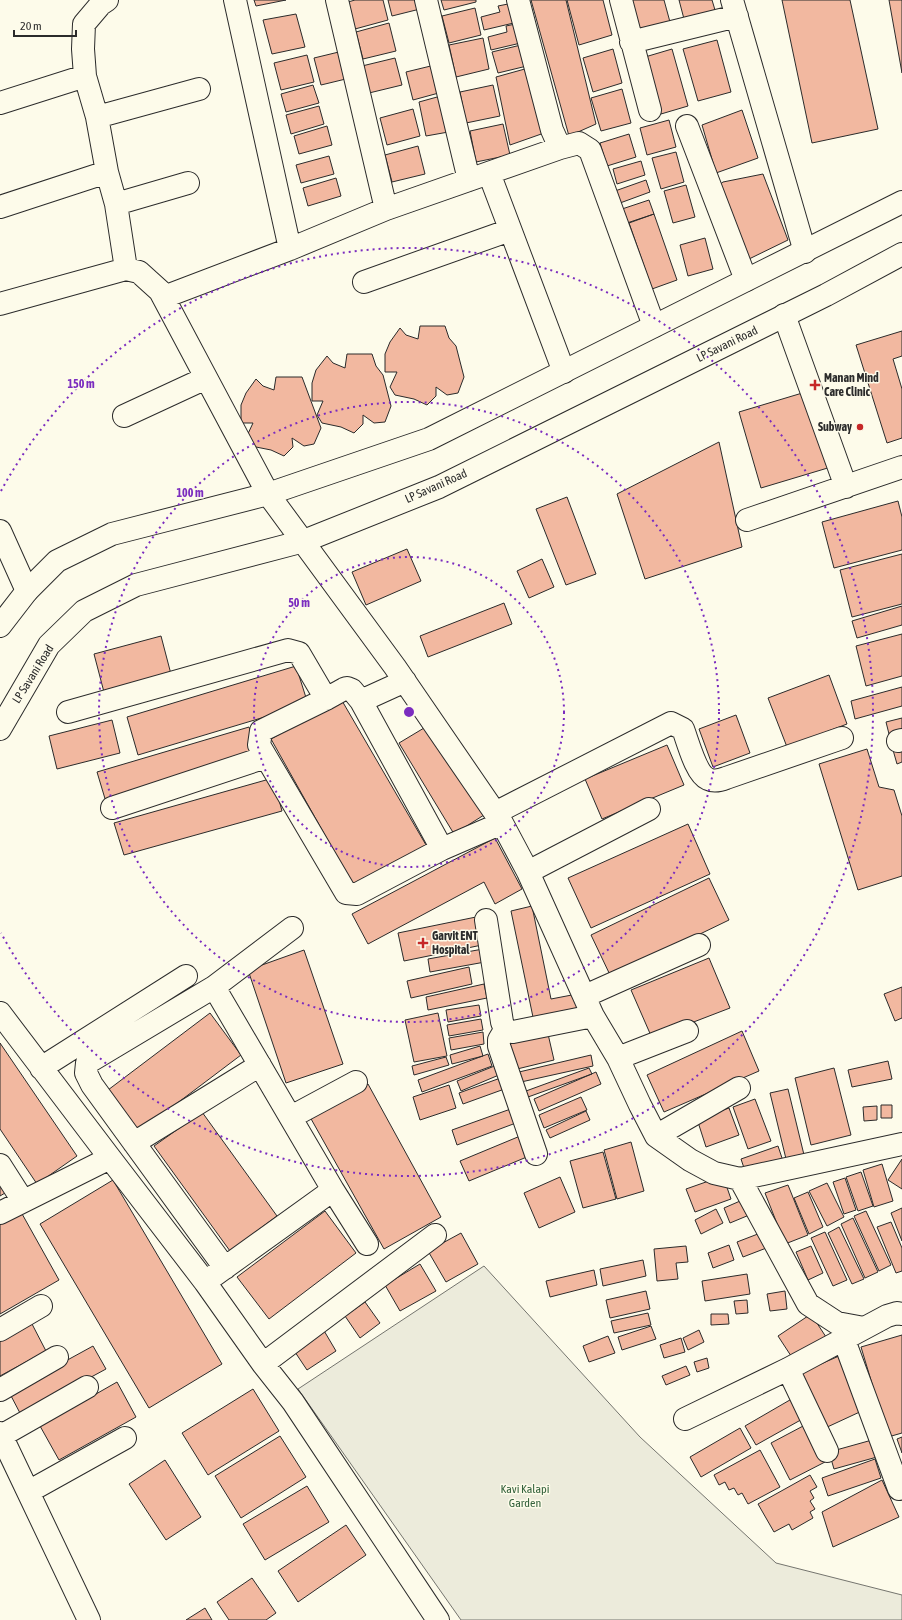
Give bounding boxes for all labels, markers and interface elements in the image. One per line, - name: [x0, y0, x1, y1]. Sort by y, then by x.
- scale bar: [14, 12, 76, 38]
- text: 20 m: [20, 19, 42, 33]
- street label: LP Savani Road: [694, 323, 760, 365]
- place label: Manan Mind Care Clinic: [824, 371, 879, 399]
- text: 150 m: [67, 377, 95, 391]
- marker: Manan Mind Care Clinic: [809, 379, 821, 391]
- place label: Subway: [818, 420, 852, 434]
- marker: Subway: [855, 422, 865, 432]
- street label: LP Savani Road: [403, 466, 469, 506]
- text: 100 m: [176, 486, 204, 500]
- text: 50 m: [288, 596, 310, 610]
- street label: LP Savani Road: [9, 642, 57, 706]
- centre of rings: [402, 705, 416, 719]
- place label: Garvit ENT Hospital: [432, 929, 478, 957]
- marker: Garvit ENT Hospital: [417, 937, 429, 949]
- park label: Kavi Kalapi Garden: [501, 1482, 550, 1510]

